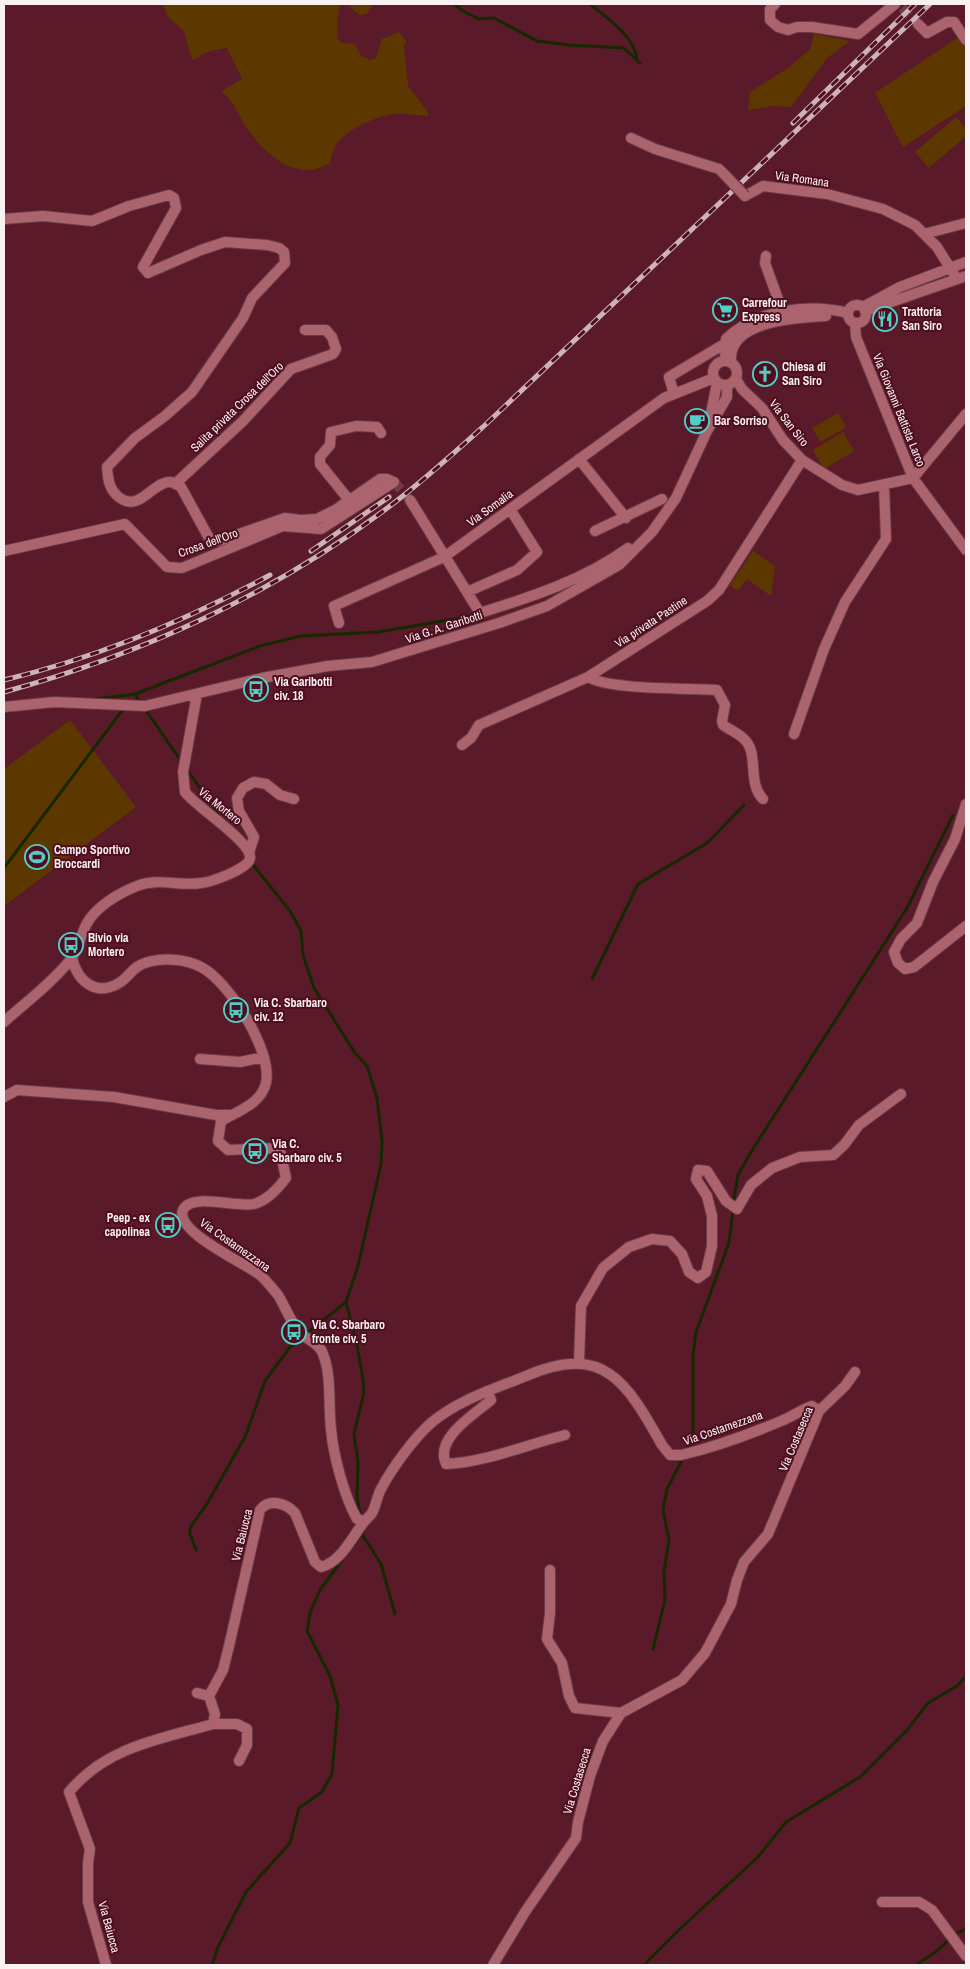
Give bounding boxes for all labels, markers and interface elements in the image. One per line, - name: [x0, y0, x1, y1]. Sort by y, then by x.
- street label: Via Romana: [774, 167, 831, 191]
- place label: Carrefour Express: [742, 295, 787, 325]
- supermarket icon: Carrefour Express: [712, 297, 738, 323]
- place label: Trattoria San Siro: [902, 304, 942, 334]
- restaurant icon: Trattoria San Siro: [872, 306, 898, 332]
- street label: Via Giovanni Battista Larco: [869, 351, 929, 469]
- street label: Salita privata Crosa dell'Oro: [187, 358, 287, 456]
- place label: Chiesa di San Siro: [782, 359, 826, 389]
- church icon: Chiesa di San Siro: [752, 361, 778, 387]
- street label: Via San Siro: [766, 396, 812, 450]
- cafe icon: Bar Sorriso: [684, 408, 710, 434]
- place label: Bar Sorriso: [714, 413, 768, 429]
- street label: Via Somalia: [464, 486, 517, 530]
- street label: Crosa dell'Oro: [176, 525, 240, 561]
- street label: Via privata Pastine: [612, 593, 690, 651]
- street label: Via G. A. Garibotti: [403, 607, 485, 647]
- place label: Via Garibotti civ. 18: [274, 674, 333, 704]
- bus stop icon: Via Garibotti civ. 18: [243, 676, 269, 702]
- street label: Via Mortero: [195, 784, 245, 828]
- place label: Campo Sportivo Broccardi: [54, 842, 130, 872]
- sports icon: Campo Sportivo Broccardi: [24, 844, 50, 870]
- place label: Bivio via Mortero: [88, 930, 129, 960]
- bus stop icon: Bivio via Mortero: [58, 932, 84, 958]
- place label: Via C. Sbarbaro civ. 12: [254, 995, 327, 1025]
- bus stop icon: Via C. Sbarbaro civ. 12: [223, 997, 249, 1023]
- place label: Via C. Sbarbaro civ. 5: [272, 1136, 342, 1166]
- bus stop icon: Via C. Sbarbaro civ. 5: [242, 1138, 268, 1164]
- place label: Peep - ex capolinea: [105, 1210, 151, 1240]
- bus stop icon: Peep - ex capolinea: [155, 1212, 181, 1238]
- street label: Via Costamezzana: [196, 1215, 274, 1276]
- place label: Via C. Sbarbaro fronte civ. 5: [312, 1317, 385, 1347]
- bus stop icon: Via C. Sbarbaro fronte civ. 5: [281, 1319, 307, 1345]
- street label: Via Costasecca: [775, 1404, 817, 1474]
- street label: Via Costamezzana: [681, 1407, 765, 1449]
- street label: Via Baiucca: [228, 1507, 256, 1563]
- street label: Via Costasecca: [559, 1745, 595, 1816]
- street label: Via Baiucca: [94, 1899, 124, 1955]

